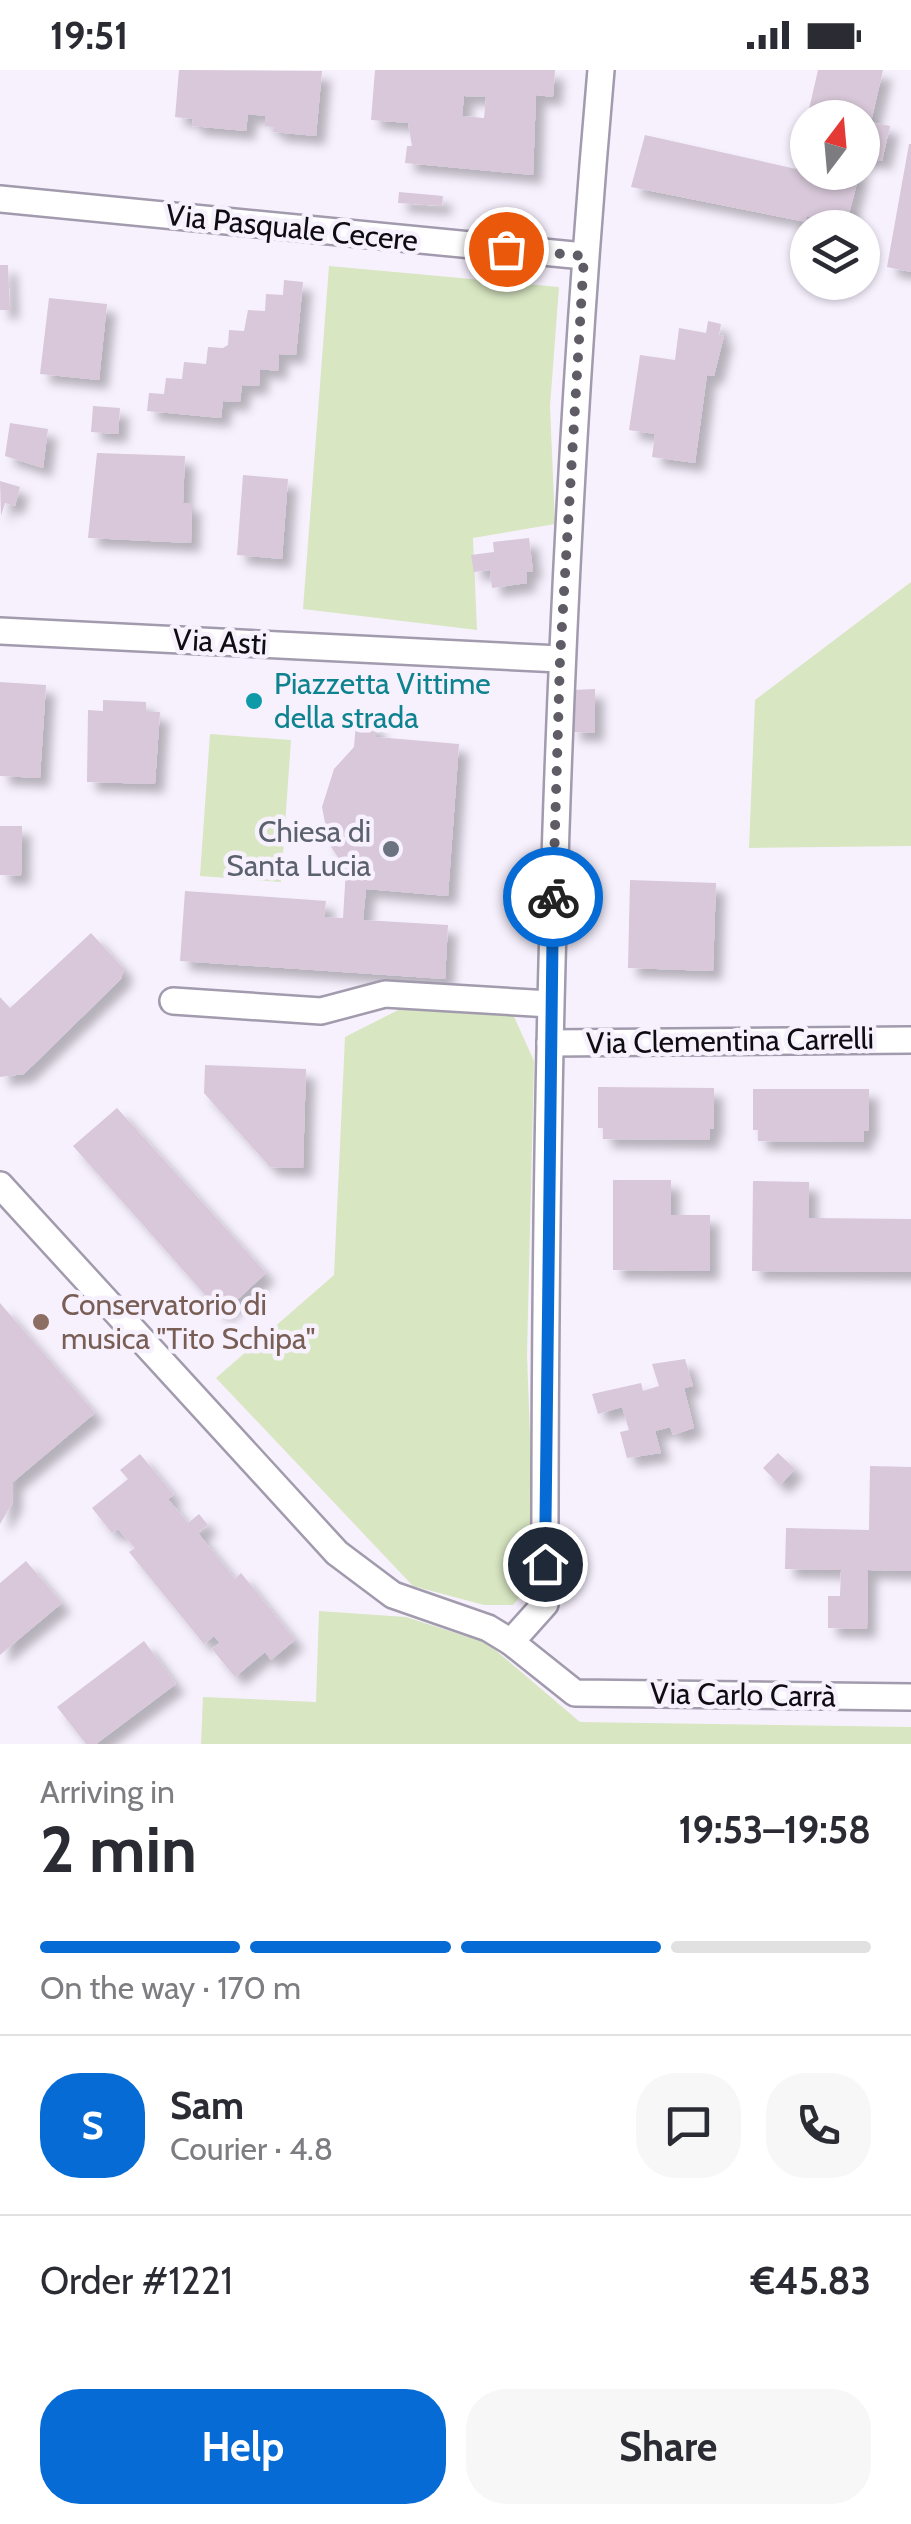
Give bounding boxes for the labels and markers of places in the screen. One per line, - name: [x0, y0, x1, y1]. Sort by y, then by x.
- pin: [464, 207, 549, 292]
- place label: Piazzetta Vittime della strada: [274, 665, 491, 736]
- marker: Piazzetta Vittime della strada: [243, 690, 265, 712]
- place label: Chiesa di Santa Lucia: [226, 813, 372, 884]
- marker: Chiesa di Santa Lucia: [380, 838, 402, 860]
- place label: Conservatorio di musica "Tito Schipa": [61, 1286, 315, 1357]
- marker: Conservatorio di musica "Tito Schipa": [30, 1311, 52, 1333]
- pin: [503, 1522, 588, 1607]

